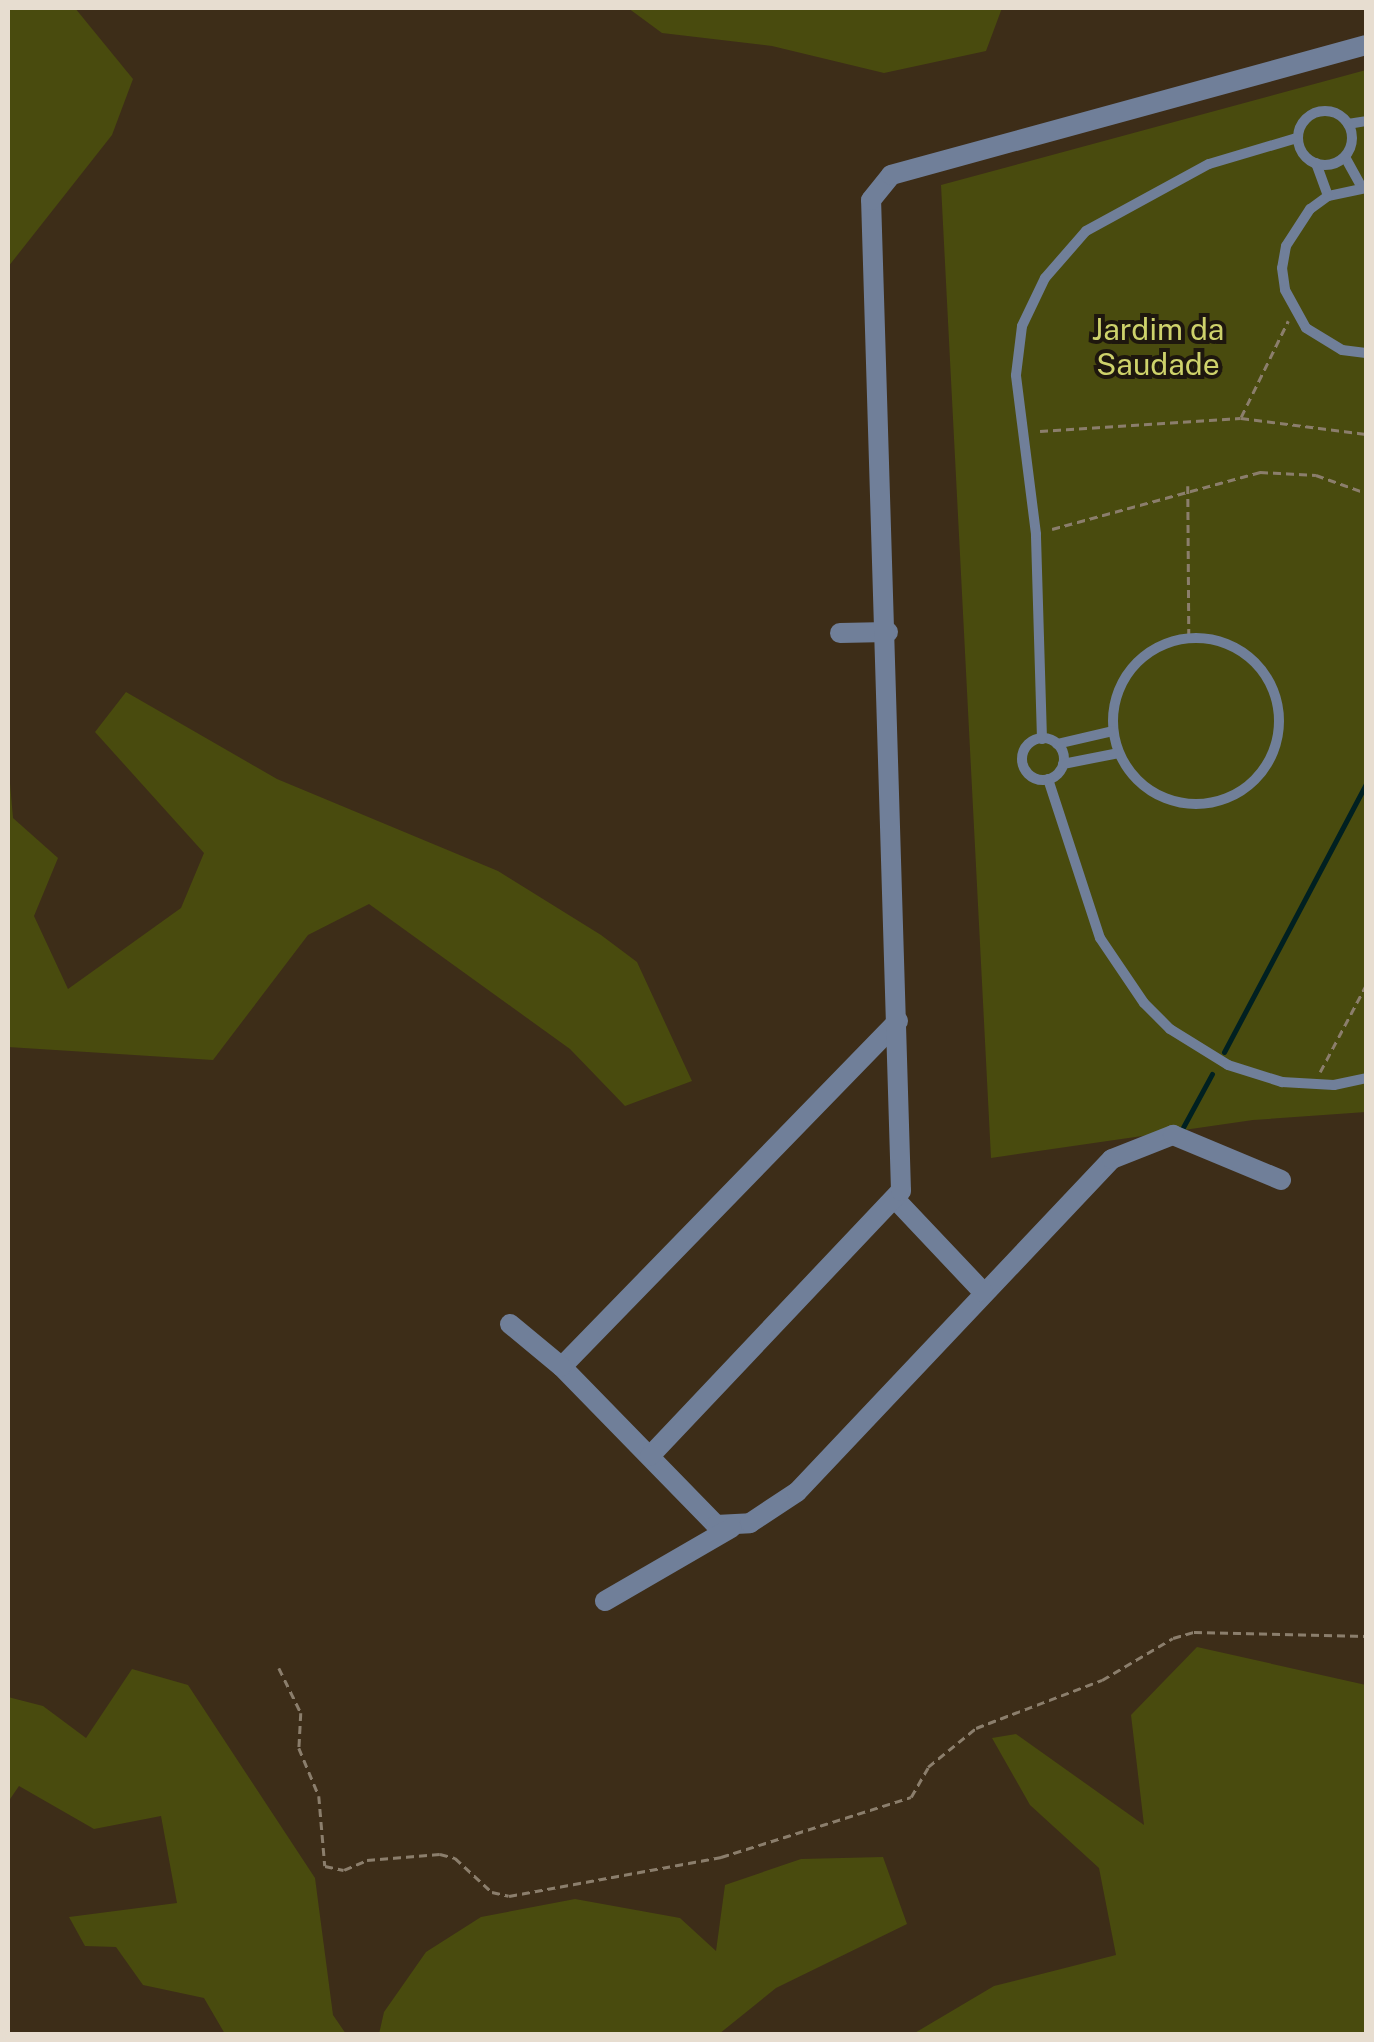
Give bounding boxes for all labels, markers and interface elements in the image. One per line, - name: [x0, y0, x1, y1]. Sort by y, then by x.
- park label: Jardim da Saudade: [1091, 311, 1225, 382]

